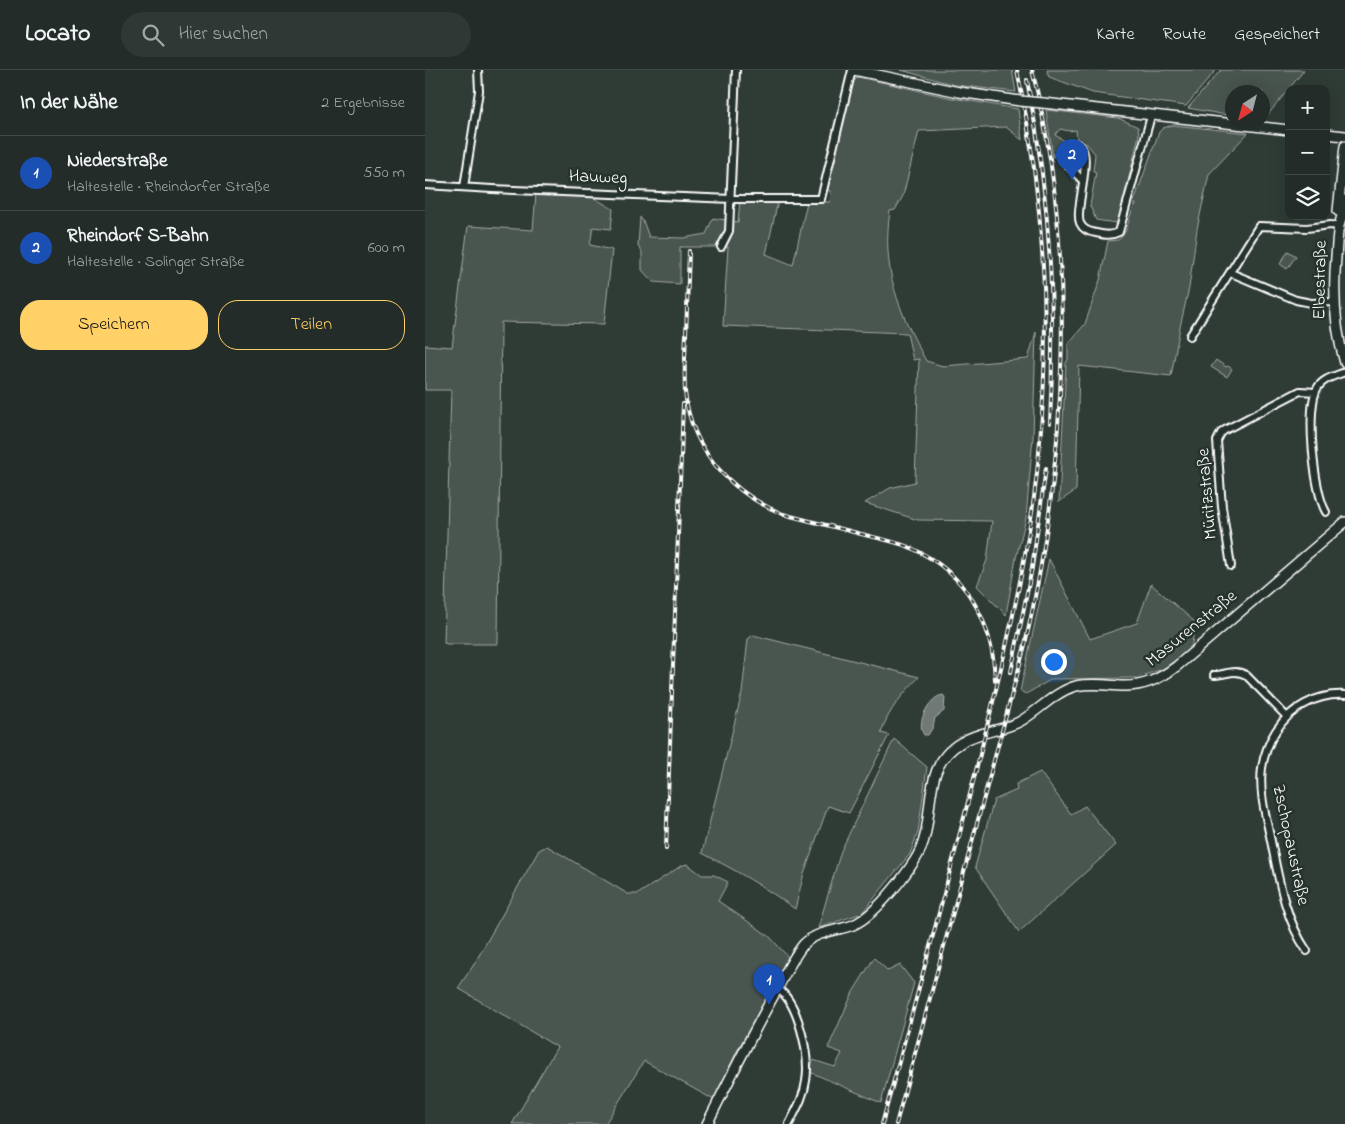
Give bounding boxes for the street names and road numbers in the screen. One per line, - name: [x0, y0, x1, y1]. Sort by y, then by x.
- street label: Hauweg: [568, 164, 628, 193]
- street label: Elbestraße: [1307, 239, 1335, 320]
- street label: Müritzstraße: [1191, 446, 1225, 541]
- street label: Masurenstraße: [1141, 584, 1244, 674]
- street label: Zschopaustraße: [1264, 782, 1316, 909]

